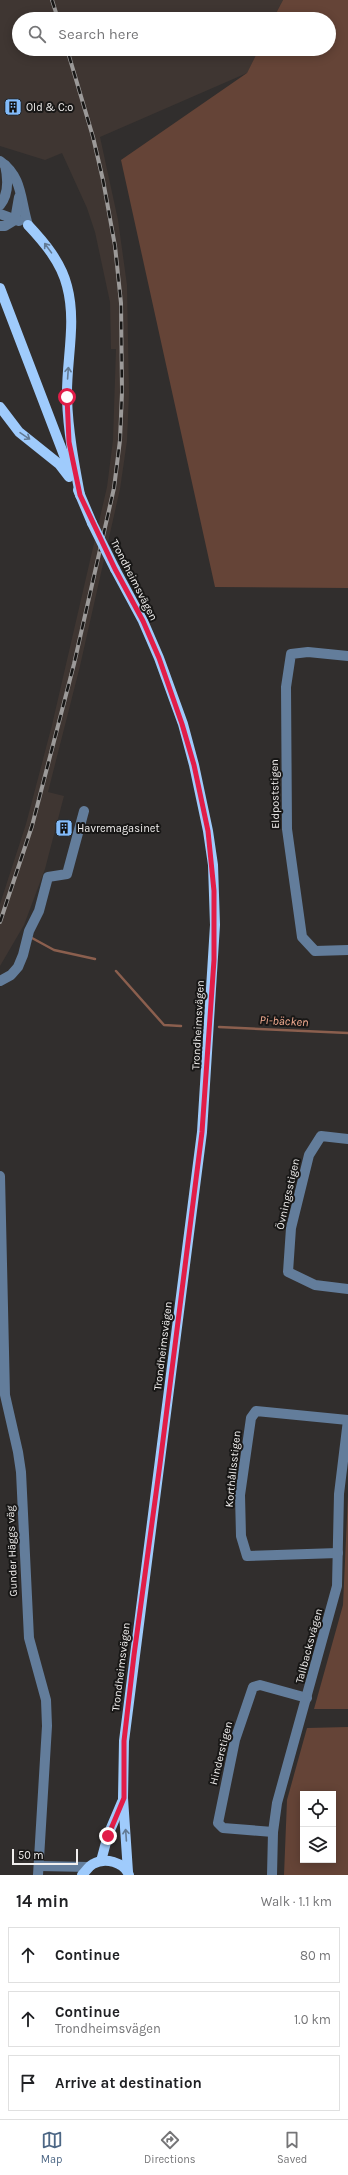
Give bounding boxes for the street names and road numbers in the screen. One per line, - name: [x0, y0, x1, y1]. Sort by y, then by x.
- street label: Trondheimsvägen: [108, 537, 160, 623]
- street label: Eldpoststigen: [268, 759, 282, 829]
- street label: Trondheimsvägen: [189, 980, 207, 1070]
- street label: Övningsstigen: [272, 1157, 303, 1231]
- street label: Trondheimsvägen: [151, 1301, 175, 1391]
- street label: Korthållsstigen: [223, 1430, 243, 1508]
- street label: Gunder Häggs väg: [4, 1504, 20, 1597]
- street label: Tallbacksvägen: [293, 1607, 325, 1685]
- street label: Trondheimsvägen: [109, 1622, 133, 1712]
- street label: Hinderstigen: [207, 1720, 235, 1786]

